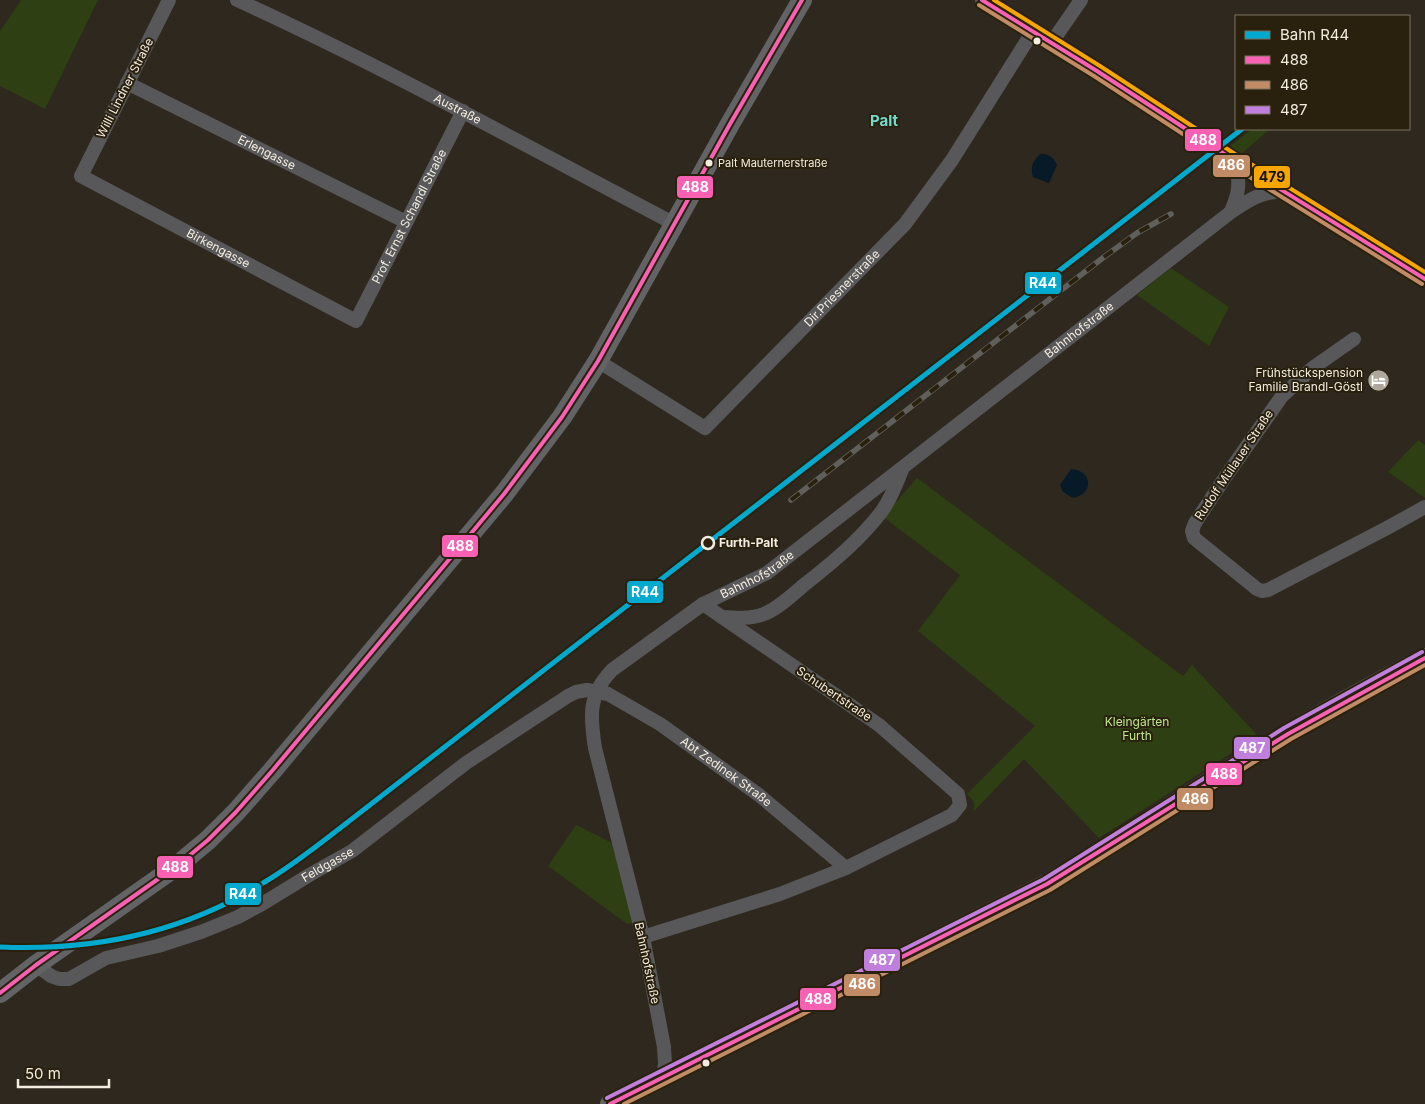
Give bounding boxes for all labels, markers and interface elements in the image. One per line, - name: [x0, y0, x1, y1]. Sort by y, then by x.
- legend: [1235, 15, 1410, 130]
- text: Bahn R44: [1280, 25, 1349, 44]
- street label: Willi Lindner Straße: [93, 35, 156, 140]
- unlabelled marker: [1032, 36, 1042, 46]
- text: 488: [1280, 50, 1308, 69]
- text: 486: [1280, 75, 1308, 94]
- street label: Austraße: [431, 90, 484, 127]
- text: 487: [1280, 100, 1307, 119]
- district label: Palt: [870, 111, 899, 130]
- line badge: 488: [1184, 128, 1222, 152]
- street label: Erlengasse: [235, 131, 298, 173]
- text: 488: [1189, 131, 1217, 148]
- street label: Prof. Ernst Schandl Straße: [368, 146, 449, 286]
- line badge: 486: [1212, 154, 1251, 178]
- place label: Palt Mauternerstraße: [718, 156, 828, 170]
- text: 486: [1217, 156, 1245, 173]
- marker: Palt Mauternerstraße: [704, 158, 714, 168]
- line badge: 479: [1253, 165, 1291, 189]
- text: 479: [1259, 168, 1285, 185]
- line badge: 488: [676, 175, 714, 199]
- text: 488: [681, 178, 709, 195]
- street label: Birkengasse: [184, 225, 253, 271]
- street label: Dir.Priesnerstraße: [801, 246, 883, 330]
- line badge: R44: [1024, 271, 1062, 295]
- text: R44: [1029, 274, 1057, 291]
- street label: Bahnhofstraße: [1041, 298, 1116, 361]
- place label: Frühstückspension Familie Brandl-Göstl: [1249, 365, 1363, 394]
- hotel icon: Frühstückspension Familie Brandl-Göstl: [1367, 368, 1391, 392]
- street label: Rudolf Müllauer Straße: [1191, 407, 1276, 523]
- line badge: 488: [441, 534, 479, 558]
- place label: Furth-Palt: [719, 535, 779, 550]
- marker: Furth-Palt: [701, 536, 715, 550]
- text: 488: [446, 537, 474, 554]
- street label: Bahnhofstraße: [718, 547, 797, 602]
- line badge: R44: [626, 580, 664, 604]
- text: R44: [631, 583, 659, 600]
- street label: Schubertstraße: [794, 663, 875, 724]
- park label: Kleingärten Furth: [1105, 714, 1169, 743]
- street label: Abt Zedinek Straße: [678, 733, 775, 809]
- line badge: 487: [1233, 736, 1271, 760]
- text: 487: [1239, 739, 1265, 756]
- line badge: 488: [1205, 762, 1243, 786]
- text: 488: [1210, 765, 1238, 782]
- line badge: 486: [1176, 787, 1214, 811]
- text: 486: [1181, 790, 1209, 807]
- street label: Feldgasse: [298, 844, 356, 885]
- line badge: 488: [156, 855, 194, 879]
- text: 488: [161, 858, 189, 875]
- line badge: R44: [224, 882, 262, 906]
- text: R44: [229, 885, 257, 902]
- street label: Bahnhofstraße: [632, 921, 663, 1005]
- line badge: 487: [863, 948, 901, 972]
- text: 487: [869, 951, 895, 968]
- line badge: 486: [843, 973, 881, 997]
- text: 486: [848, 975, 876, 992]
- line badge: 488: [799, 987, 837, 1011]
- text: 488: [804, 990, 832, 1007]
- scale bar: [18, 1056, 109, 1088]
- unlabelled marker: [701, 1058, 711, 1068]
- text: 50 m: [25, 1064, 61, 1083]

